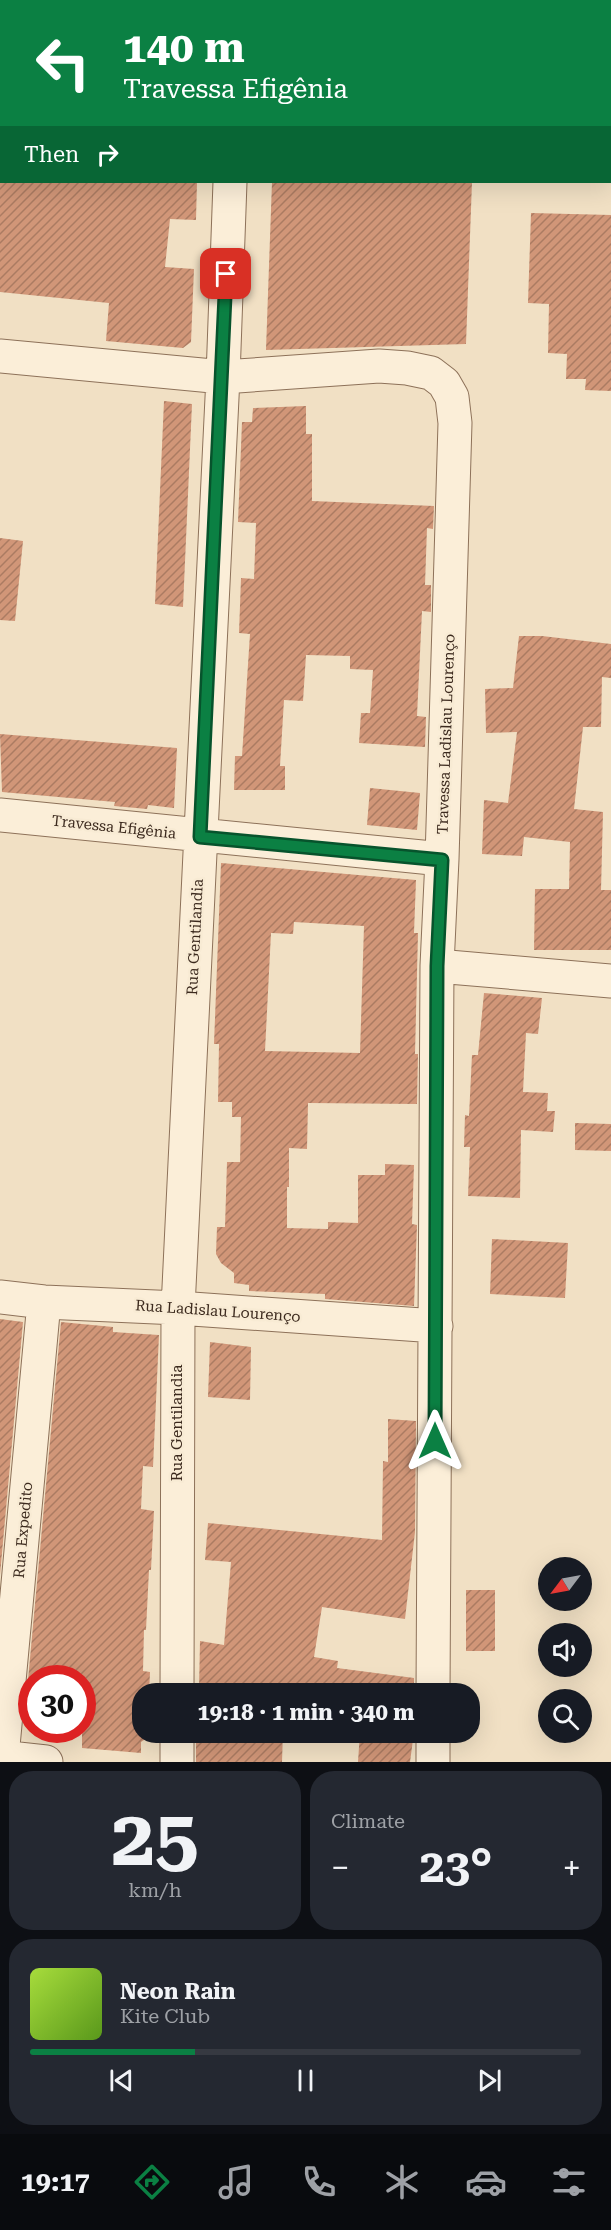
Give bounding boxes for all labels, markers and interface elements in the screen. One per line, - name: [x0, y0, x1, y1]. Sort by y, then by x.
- text: 140 m: [123, 23, 245, 72]
- icon: left: [24, 24, 102, 102]
- text: Travessa Efigênia: [123, 73, 348, 105]
- icon: right: [91, 138, 124, 171]
- text: Then: [24, 142, 79, 167]
- pin: [200, 248, 251, 299]
- icon: arrive: [209, 257, 242, 290]
- street label: Travessa Ladislau Lourenço: [434, 633, 458, 835]
- street label: Travessa Efigênia: [51, 812, 177, 842]
- street label: Rua Gentilandia: [183, 878, 207, 996]
- street label: Rua Ladislau Lourenço: [135, 1296, 301, 1326]
- street label: Rua Gentilandia: [168, 1365, 186, 1481]
- position arrow: [403, 1409, 467, 1473]
- street label: Rua Expedito: [10, 1481, 36, 1579]
- north arrow: [538, 1557, 592, 1611]
- map controls: [538, 1557, 592, 1743]
- button: sound: [538, 1623, 592, 1677]
- speed limit sign: 30: [18, 1665, 96, 1743]
- button: search: [538, 1689, 592, 1743]
- text: 19:18 · 1 min · 340 m: [197, 1700, 415, 1725]
- text: 25: [111, 1793, 199, 1884]
- text: Climate: [331, 1809, 405, 1833]
- text: 23°: [420, 1840, 492, 1893]
- text: −: [331, 1848, 349, 1887]
- text: +: [563, 1848, 581, 1887]
- text: km/h: [128, 1878, 182, 1902]
- text: Neon Rain: [120, 1979, 235, 2004]
- text: Kite Club: [120, 2004, 210, 2028]
- icon: previous: [105, 2064, 138, 2097]
- icon: pause: [289, 2064, 322, 2097]
- icon: next: [473, 2064, 506, 2097]
- icon: directions: [131, 2161, 173, 2203]
- icon: music: [215, 2161, 257, 2203]
- icon: phone: [298, 2161, 340, 2203]
- icon: climate: [381, 2161, 423, 2203]
- icon: car: [465, 2161, 507, 2203]
- icon: filters: [548, 2161, 590, 2203]
- text: 19:17: [21, 2166, 90, 2198]

